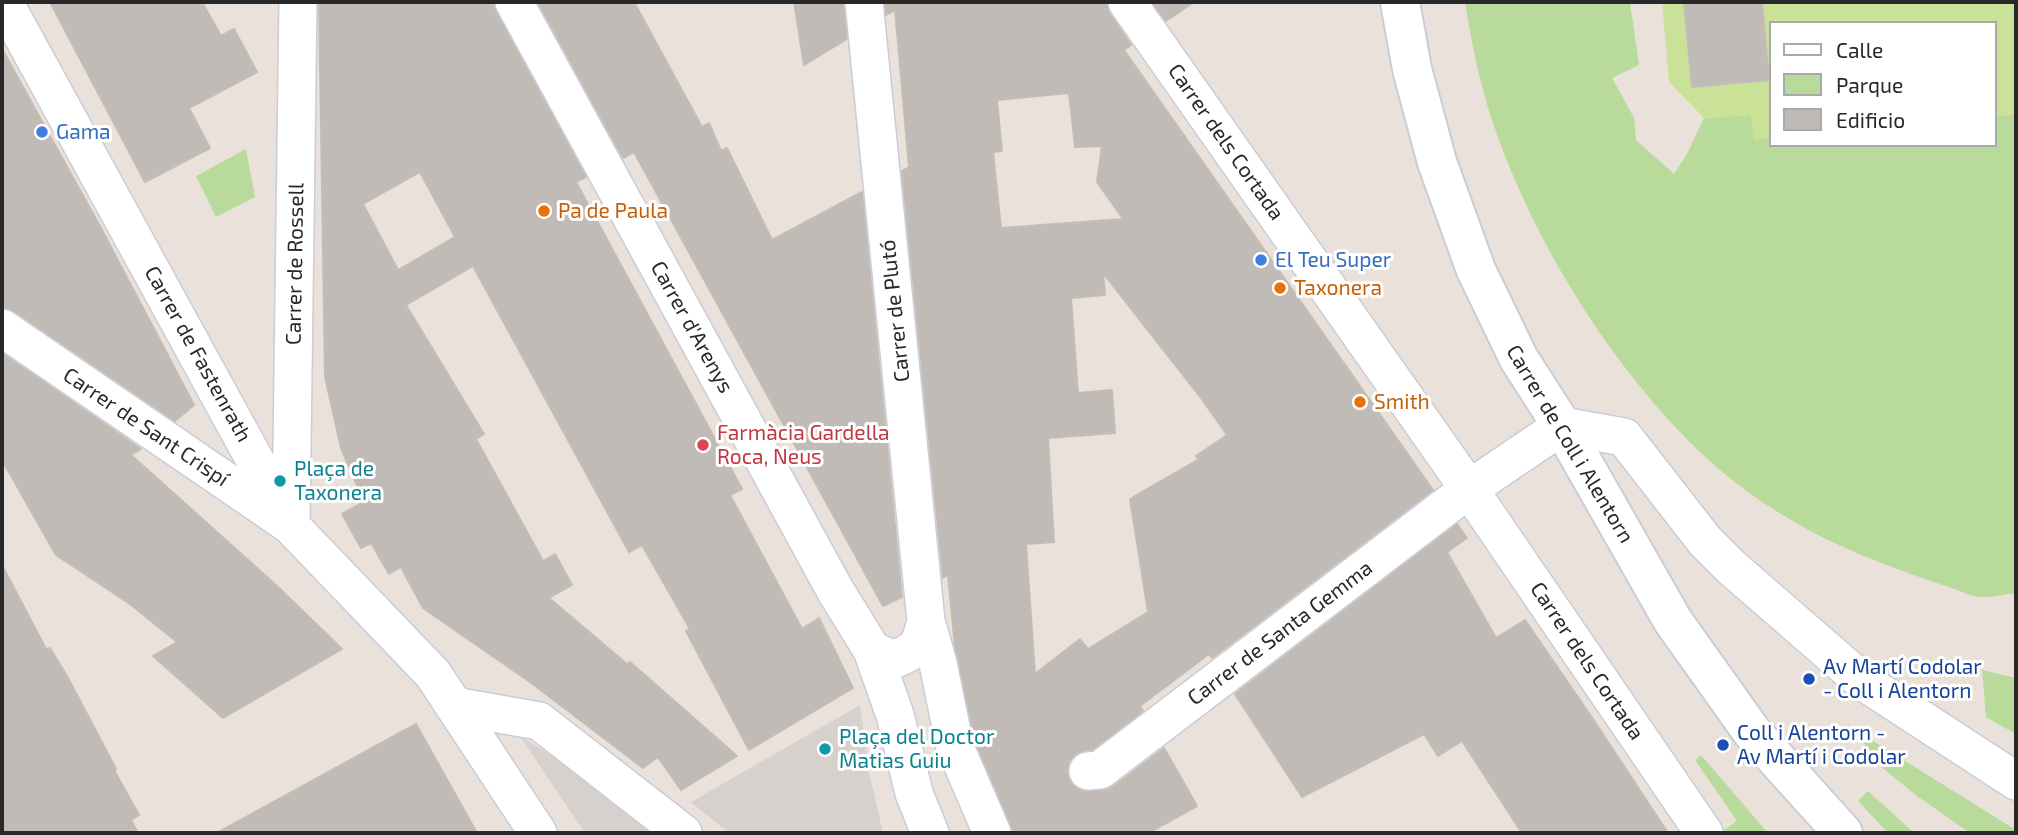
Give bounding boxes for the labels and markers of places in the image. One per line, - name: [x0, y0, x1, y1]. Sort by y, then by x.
- place label: Gama: [56, 119, 111, 145]
- marker: Gama: [34, 124, 50, 140]
- place label: Pa de Paula: [558, 198, 668, 224]
- marker: Pa de Paula: [536, 203, 552, 219]
- place label: El Teu Super: [1275, 247, 1391, 273]
- marker: El Teu Super: [1253, 252, 1269, 268]
- place label: Taxonera: [1294, 275, 1382, 301]
- marker: Taxonera: [1272, 280, 1288, 296]
- place label: Smith: [1374, 389, 1430, 415]
- marker: Smith: [1352, 394, 1368, 410]
- place label: Farmàcia Gardella Roca, Neus: [717, 420, 890, 470]
- marker: Farmàcia Gardella Roca, Neus: [695, 437, 711, 453]
- place label: Plaça de Taxonera: [294, 456, 382, 506]
- marker: Plaça de Taxonera: [272, 473, 288, 489]
- place label: Av Martí Codolar - Coll i Alentorn: [1823, 654, 1982, 704]
- marker: Av Martí Codolar - Coll i Alentorn: [1801, 671, 1817, 687]
- place label: Coll i Alentorn - Av Martí i Codolar: [1737, 720, 1906, 770]
- place label: Plaça del Doctor Matias Guiu: [839, 724, 994, 774]
- marker: Coll i Alentorn - Av Martí i Codolar: [1715, 737, 1731, 753]
- marker: Plaça del Doctor Matias Guiu: [817, 741, 833, 757]

